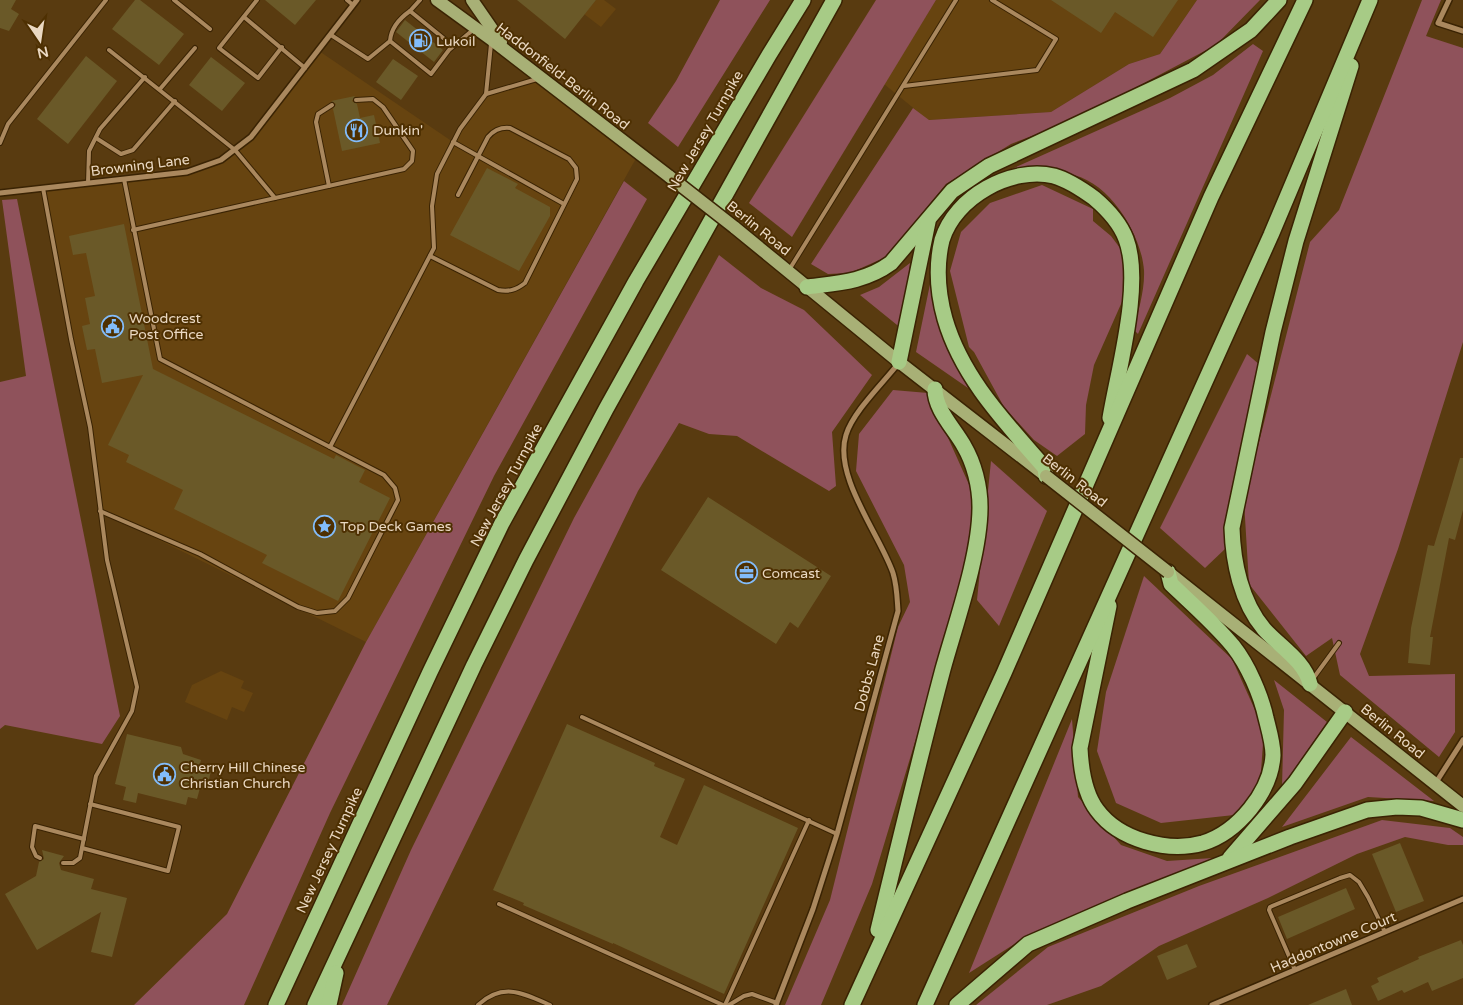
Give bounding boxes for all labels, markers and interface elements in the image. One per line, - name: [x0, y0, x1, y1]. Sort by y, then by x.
- north arrow: [15, 15, 65, 65]
- street label: Haddonfield-Berlin Road: [493, 19, 633, 134]
- fuel station icon: Lukoil: [408, 29, 432, 53]
- place label: Lukoil: [436, 33, 476, 50]
- text: N: [35, 43, 50, 62]
- street label: New Jersey Turnpike: [664, 68, 747, 195]
- restaurant icon: Dunkin': [345, 118, 369, 142]
- place label: Dunkin': [373, 122, 423, 139]
- street label: Browning Lane: [90, 151, 191, 180]
- street label: Berlin Road: [723, 197, 794, 259]
- place label: Woodcrest Post Office: [129, 310, 204, 343]
- public building icon: Woodcrest Post Office: [101, 314, 125, 338]
- street label: New Jersey Turnpike: [467, 421, 546, 550]
- street label: Berlin Road: [1039, 450, 1110, 511]
- place icon: Top Deck Games: [312, 514, 336, 538]
- place label: Top Deck Games: [340, 518, 452, 535]
- office icon: Comcast: [734, 561, 758, 585]
- place label: Comcast: [762, 565, 821, 582]
- street label: Dobbs Lane: [851, 633, 888, 714]
- street label: Berlin Road: [1357, 700, 1428, 762]
- place label: Cherry Hill Chinese Christian Church: [180, 759, 306, 792]
- public building icon: Cherry Hill Chinese Christian Church: [152, 763, 176, 787]
- street label: New Jersey Turnpike: [293, 784, 366, 916]
- street label: Haddontowne Court: [1268, 908, 1399, 977]

